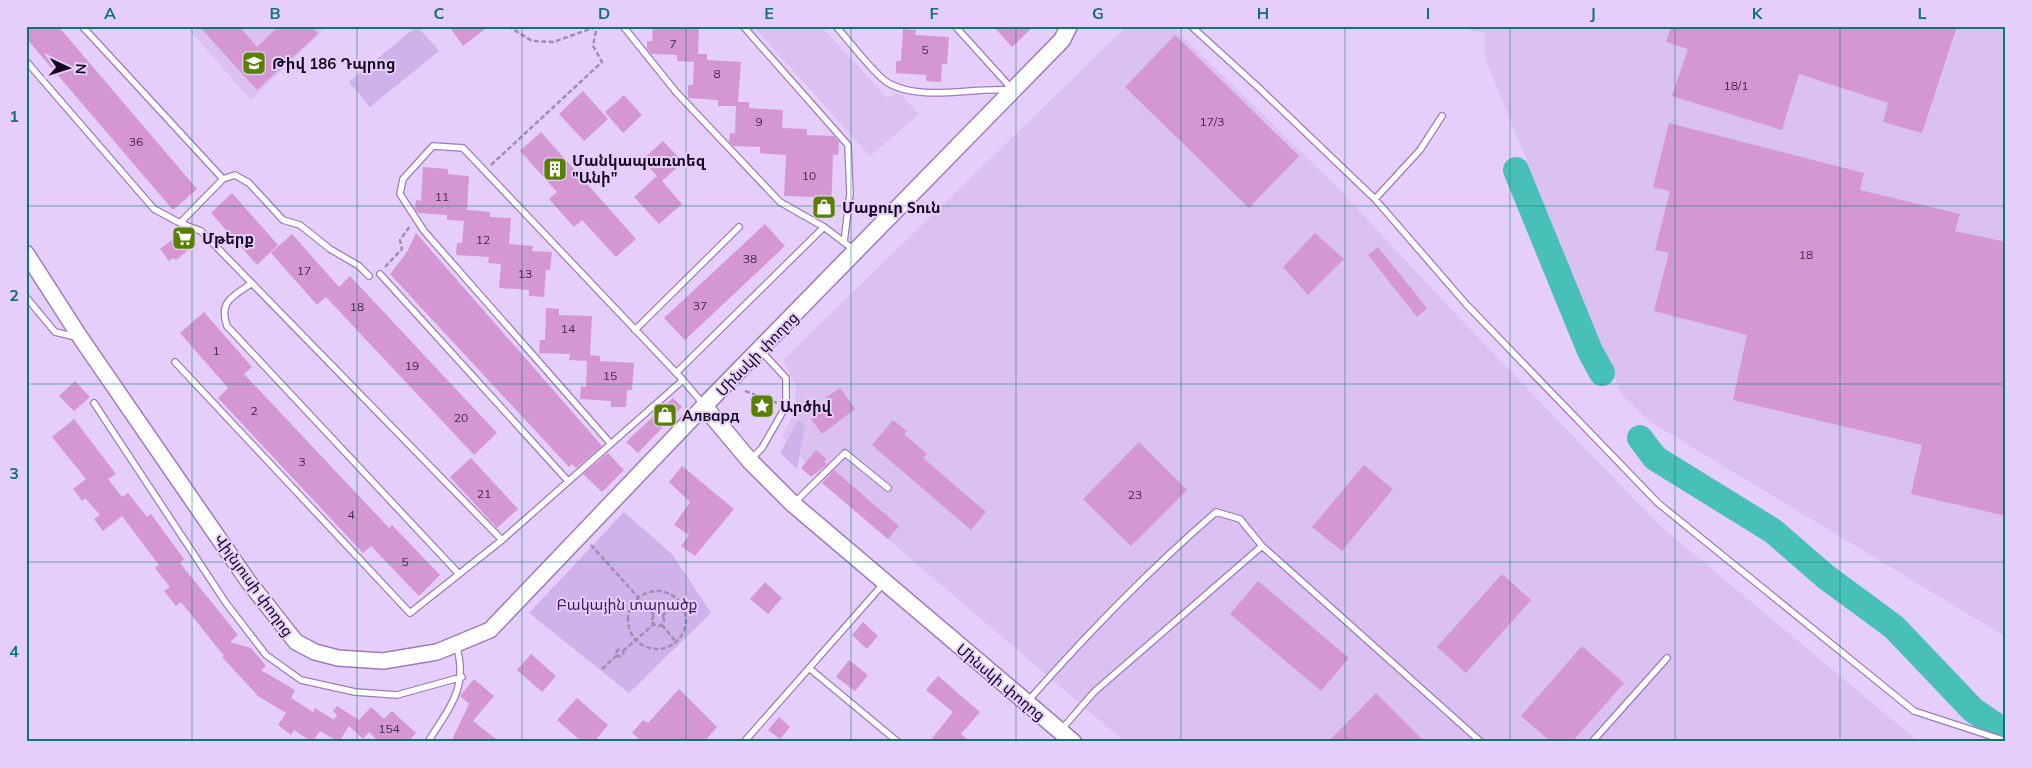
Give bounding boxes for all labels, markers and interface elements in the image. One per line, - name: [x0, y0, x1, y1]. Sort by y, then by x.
- text: A: [104, 3, 116, 23]
- text: B: [269, 3, 281, 23]
- text: C: [434, 3, 445, 23]
- text: D: [598, 3, 610, 23]
- text: E: [764, 3, 774, 23]
- text: F: [929, 3, 939, 23]
- text: G: [1092, 3, 1104, 23]
- text: H: [1257, 3, 1269, 23]
- text: I: [1426, 3, 1430, 23]
- text: J: [1590, 3, 1596, 23]
- text: K: [1752, 3, 1764, 23]
- text: L: [1918, 3, 1927, 23]
- house number: 7: [669, 36, 677, 51]
- north arrow: [42, 42, 92, 92]
- house number: 5: [921, 42, 929, 57]
- school or university icon: Թիվ 186 Դպրոց: [241, 50, 267, 76]
- place label: Թիվ 186 Դպրոց: [272, 54, 396, 73]
- text: N: [72, 63, 90, 75]
- house number: 8: [713, 66, 721, 81]
- house number: 18/1: [1723, 78, 1749, 93]
- text: 1: [9, 106, 19, 126]
- house number: 9: [755, 114, 763, 129]
- house number: 17/3: [1199, 114, 1225, 129]
- house number: 36: [129, 134, 143, 149]
- place label: Մանկապառտեզ "Անի": [572, 151, 707, 187]
- building icon: Մանկապառտեզ "Անի": [542, 156, 568, 182]
- house number: 10: [802, 168, 816, 183]
- house number: 11: [435, 189, 449, 204]
- shop icon: Մաքուր Տուն: [811, 194, 837, 220]
- place label: Մաքուր Տուն: [842, 198, 941, 217]
- supermarket icon: Մթերք: [171, 225, 197, 251]
- place label: Մթերք: [202, 229, 254, 248]
- house number: 12: [476, 232, 490, 247]
- house number: 18: [1799, 247, 1813, 262]
- house number: 38: [743, 251, 757, 266]
- house number: 17: [297, 263, 311, 278]
- house number: 13: [518, 266, 532, 281]
- text: 2: [9, 285, 19, 305]
- house number: 37: [693, 298, 707, 313]
- house number: 18: [350, 299, 364, 314]
- street label: Մինսկի փողոց: [712, 308, 802, 400]
- house number: 14: [561, 321, 575, 336]
- house number: 1: [212, 343, 220, 358]
- house number: 19: [405, 358, 419, 373]
- house number: 15: [603, 368, 617, 383]
- place icon: Արծիվ: [749, 393, 775, 419]
- place label: Արծիվ: [780, 397, 832, 416]
- shop icon: Алвард: [652, 402, 678, 428]
- house number: 2: [250, 403, 258, 418]
- place label: Алвард: [682, 406, 740, 425]
- house number: 20: [454, 410, 468, 425]
- house number: 3: [298, 454, 306, 469]
- text: 3: [9, 463, 19, 483]
- house number: 21: [477, 486, 491, 501]
- house number: 23: [1128, 487, 1142, 502]
- house number: 4: [347, 507, 355, 522]
- street label: Վիլնյուսի փողոց: [210, 530, 298, 640]
- house number: 5: [401, 554, 409, 569]
- park label: Բակային տարածք: [556, 595, 698, 614]
- street label: Մինսկի փողոց: [953, 639, 1049, 725]
- text: 4: [9, 641, 19, 661]
- house number: 154: [378, 721, 400, 736]

